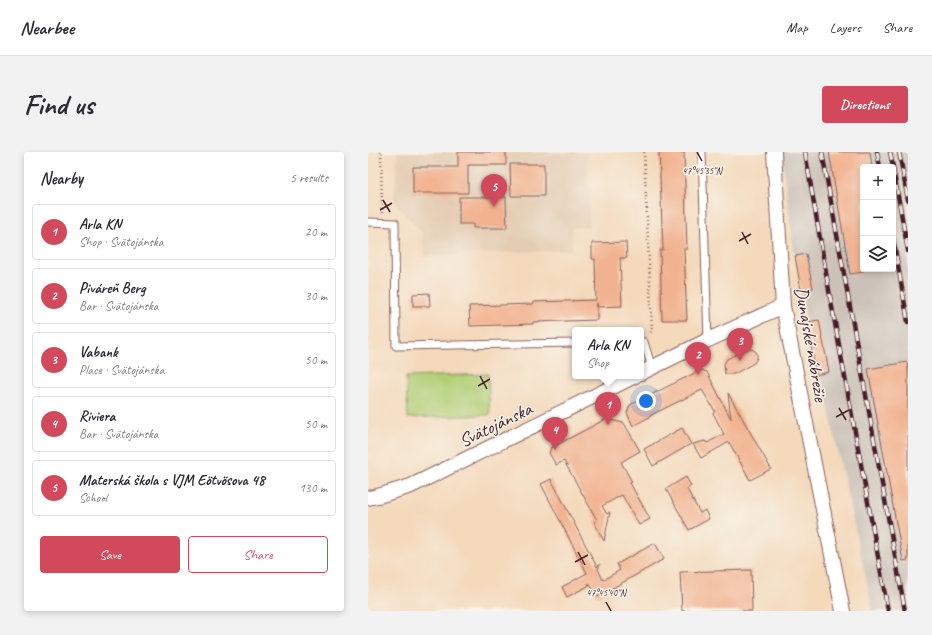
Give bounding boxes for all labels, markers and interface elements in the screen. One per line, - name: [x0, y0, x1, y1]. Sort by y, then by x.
- text: Nearbee: [20, 16, 74, 40]
- text: Map: [786, 19, 808, 36]
- text: Layers: [830, 19, 861, 36]
- text: Share: [883, 19, 912, 36]
- button: Directions: [822, 86, 908, 123]
- text: Find us: [24, 87, 94, 122]
- text: 47°45'35"N: [682, 164, 724, 177]
- map controls: [860, 164, 896, 272]
- button: +: [860, 164, 896, 200]
- text: Nearby: [40, 168, 83, 189]
- text: 5 results: [290, 170, 328, 186]
- pin: 5: [481, 174, 507, 207]
- button: −: [860, 200, 896, 236]
- text: Arla KN: [79, 215, 121, 234]
- text: 1: [51, 224, 57, 240]
- text: 20 m: [305, 224, 327, 240]
- text: Shop · Svätojánska: [79, 234, 163, 250]
- button: layers: [860, 236, 896, 272]
- text: Piváreň Berg: [79, 279, 145, 298]
- street label: Dunajské nábrežie: [789, 285, 833, 405]
- text: 2: [51, 288, 57, 304]
- text: 30 m: [305, 288, 327, 304]
- text: Bar · Svätojánska: [79, 298, 158, 314]
- popup: [572, 327, 644, 379]
- pin: 3: [727, 328, 753, 361]
- text: Arla KN: [587, 336, 629, 355]
- pin: 2: [685, 342, 711, 375]
- text: Vabank: [79, 343, 118, 362]
- text: 3: [51, 352, 57, 368]
- text: 50 m: [305, 352, 327, 368]
- text: Shop: [587, 355, 609, 371]
- text: Place · Svätojánska: [79, 362, 164, 378]
- your location: [636, 391, 656, 411]
- pin: 1: [595, 392, 621, 425]
- street label: Svätojánska: [455, 396, 537, 453]
- text: Riviera: [79, 407, 115, 426]
- text: 4: [51, 416, 57, 432]
- text: 50 m: [305, 416, 327, 432]
- pin: 4: [542, 417, 568, 450]
- text: Bar · Svätojánska: [79, 426, 158, 442]
- text: Materská škola s VJM Eötvösova 48: [79, 471, 265, 490]
- text: 5: [51, 480, 57, 496]
- text: 130 m: [299, 480, 327, 496]
- text: School: [79, 490, 107, 506]
- button: Save: [40, 536, 180, 573]
- button: Share: [188, 536, 328, 573]
- text: 47°45'40"N: [586, 586, 628, 599]

